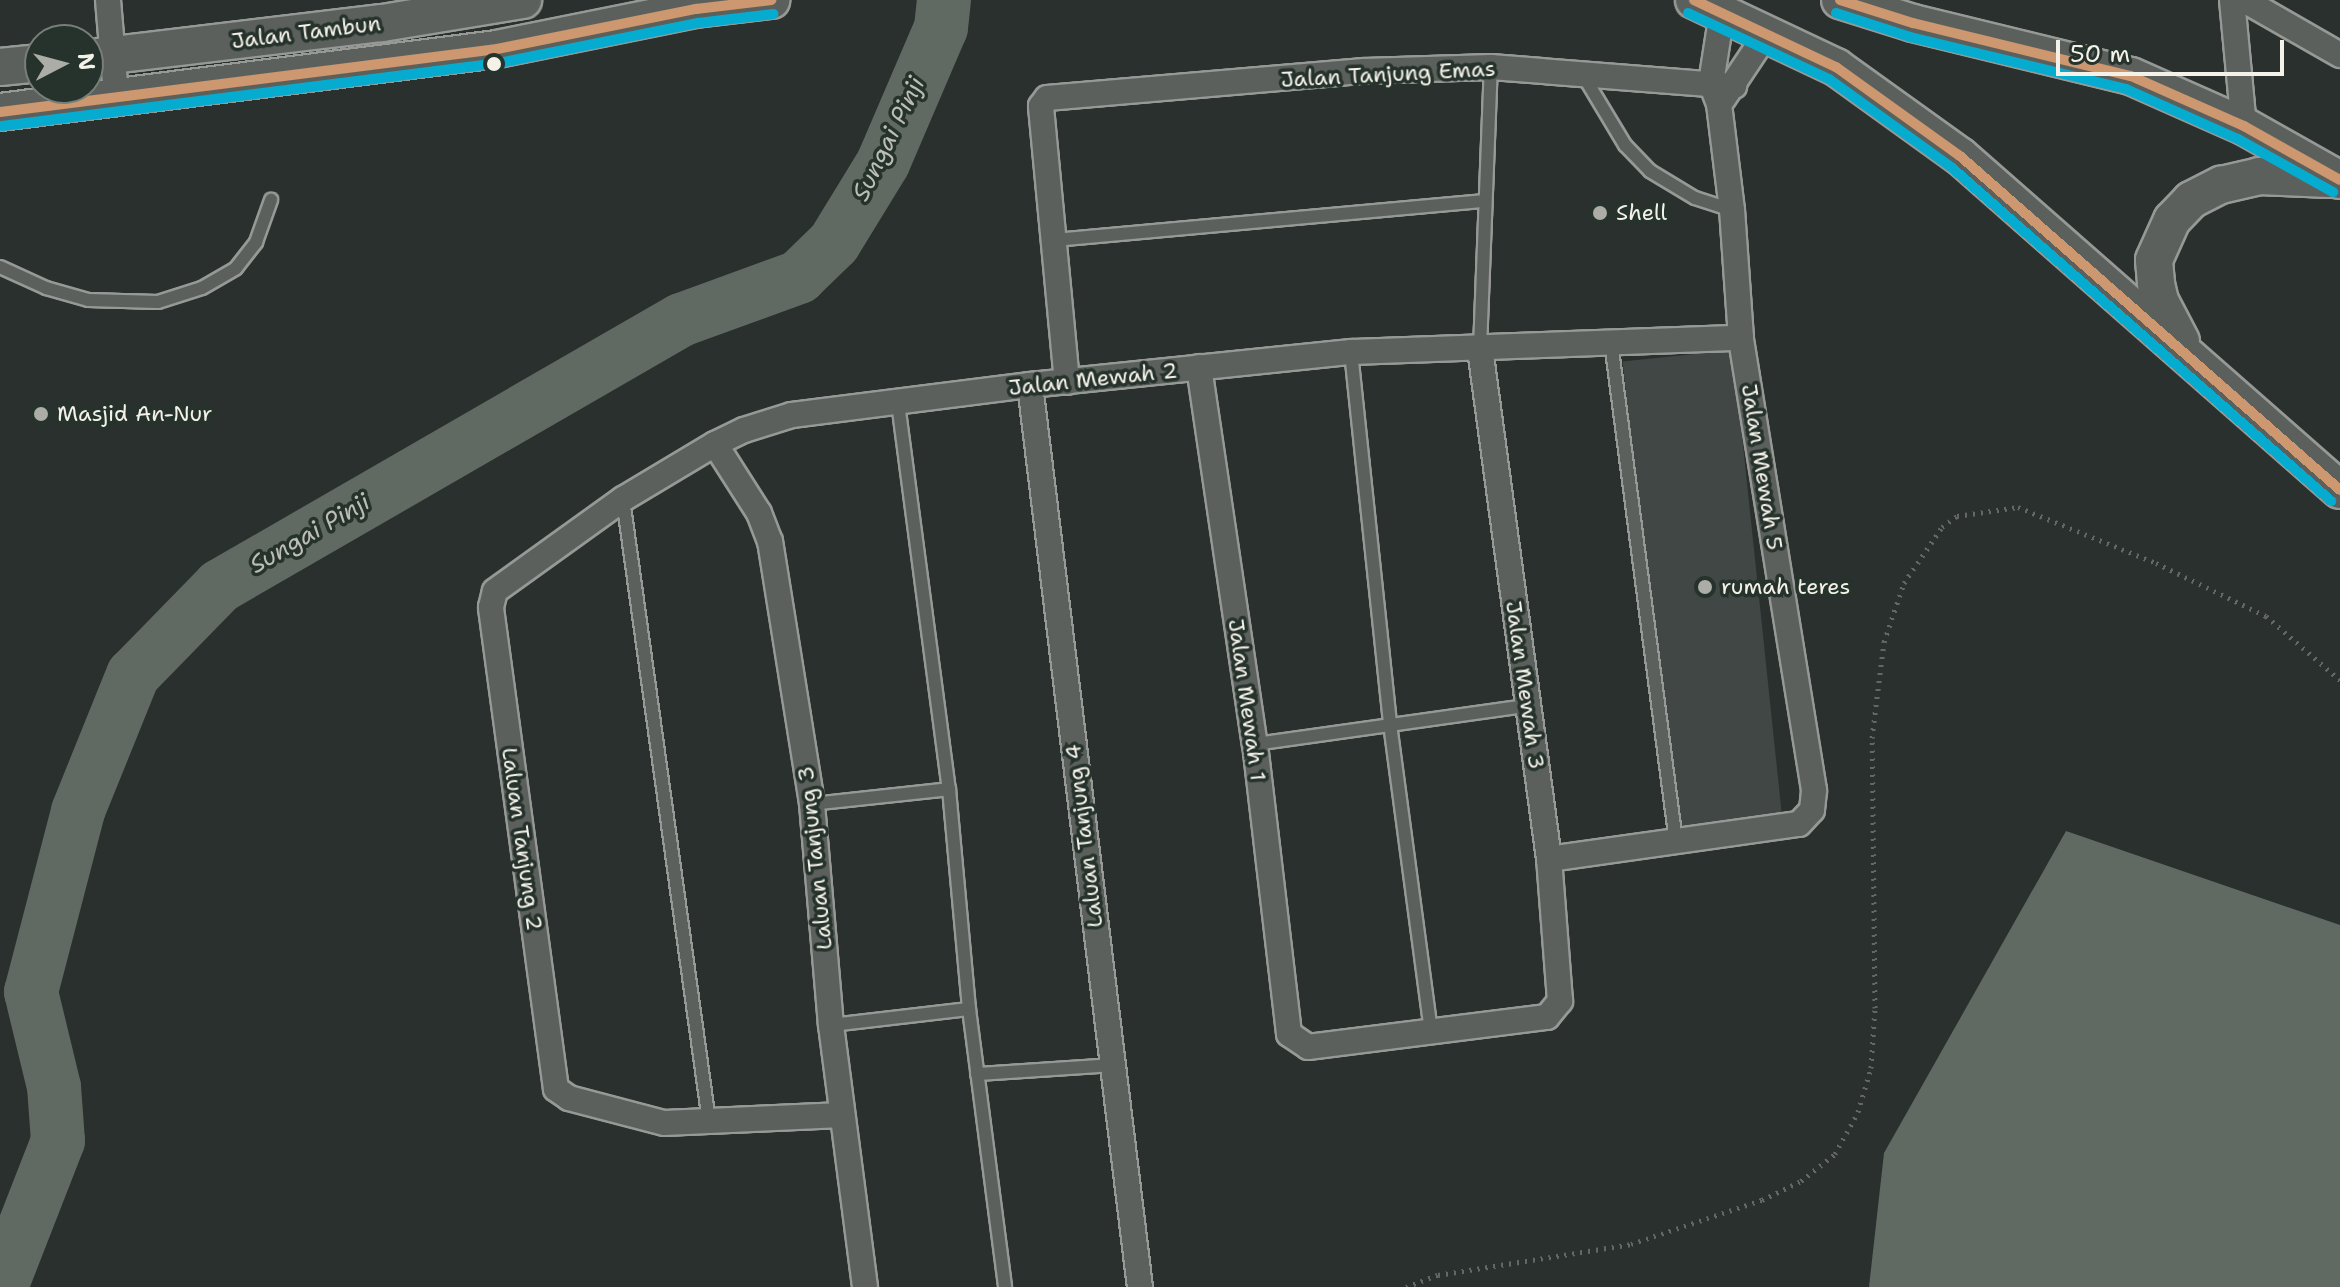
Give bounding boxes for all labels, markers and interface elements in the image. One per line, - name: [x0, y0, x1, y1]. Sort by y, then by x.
- street label: Jalan Tambun: [230, 10, 382, 54]
- north arrow: [24, 24, 104, 104]
- scale bar: [2060, 24, 2288, 74]
- text: 50 m: [2070, 38, 2130, 70]
- text: N: [71, 51, 102, 72]
- street label: Jalan Tanjung Emas: [1280, 55, 1496, 93]
- unlabelled marker: [486, 56, 502, 72]
- water label: Sungai Pinji: [847, 72, 931, 206]
- place label: Shell: [1616, 200, 1667, 226]
- marker: Shell: [1591, 204, 1609, 222]
- street label: Jalan Mewah 2: [1007, 357, 1179, 401]
- street label: Jalan Mewah 5: [1736, 382, 1788, 552]
- place label: Masjid An-Nur: [57, 401, 213, 427]
- marker: Masjid An-Nur: [32, 405, 50, 423]
- water label: Sungai Pinji: [245, 488, 375, 580]
- place label: rumah teres: [1721, 574, 1850, 600]
- marker: rumah teres: [1696, 578, 1714, 596]
- street label: Jalan Mewah 3: [1500, 599, 1550, 771]
- street label: Jalan Mewah 1: [1223, 617, 1271, 783]
- street label: Laluan Tanjung 4: [1060, 743, 1108, 929]
- street label: Laluan Tanjung 2: [496, 746, 548, 932]
- street label: Laluan Tanjung 3: [792, 765, 838, 951]

